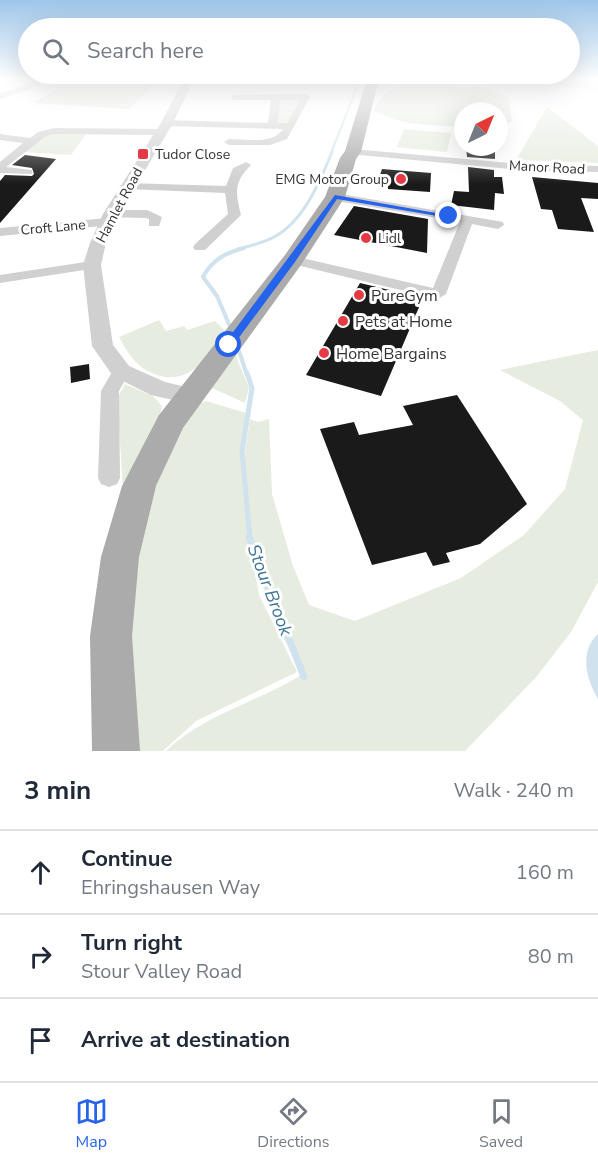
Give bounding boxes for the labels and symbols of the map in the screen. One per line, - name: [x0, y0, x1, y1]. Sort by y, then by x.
- north arrow: [454, 102, 508, 156]
- place label: Tudor Close: [155, 145, 230, 164]
- marker: Tudor Close: [136, 147, 150, 161]
- street label: Manor Road: [508, 156, 586, 179]
- street label: Hamlet Road: [92, 164, 147, 246]
- place label: EMG Motor Group: [275, 170, 389, 189]
- marker: EMG Motor Group: [394, 172, 408, 186]
- route end: [435, 202, 461, 228]
- street label: Croft Lane: [20, 215, 86, 240]
- place label: Lidl: [378, 229, 402, 248]
- marker: Lidl: [359, 231, 373, 245]
- place label: PureGym: [371, 285, 438, 307]
- marker: PureGym: [352, 288, 366, 302]
- place label: Pets at Home: [355, 311, 452, 333]
- marker: Pets at Home: [336, 314, 350, 328]
- route start: [215, 331, 241, 357]
- place label: Home Bargains: [336, 343, 447, 365]
- marker: Home Bargains: [317, 346, 331, 360]
- water label: Stour Brook: [242, 541, 299, 640]

